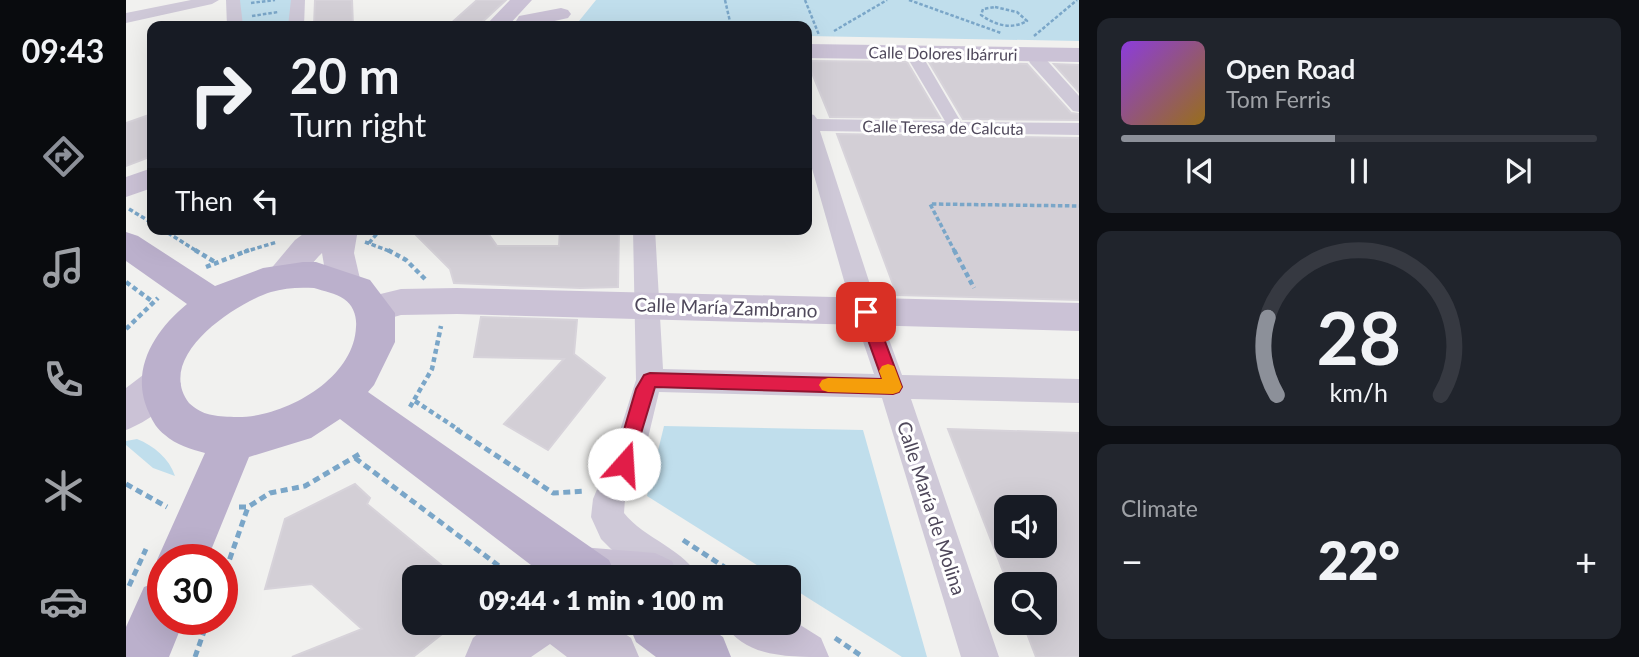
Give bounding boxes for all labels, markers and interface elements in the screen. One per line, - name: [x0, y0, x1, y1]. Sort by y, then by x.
- text: 09:43: [22, 31, 104, 70]
- street label: Calle Dolores Ibárruri: [868, 42, 1018, 64]
- text: 20 m: [290, 46, 400, 104]
- icon: right: [175, 49, 266, 140]
- text: Open Road: [1226, 53, 1355, 85]
- text: Tom Ferris: [1226, 85, 1331, 113]
- text: Turn right: [290, 105, 426, 144]
- street label: Calle Teresa de Calcuta: [862, 116, 1024, 138]
- icon: directions: [39, 132, 88, 181]
- icon: previous: [1181, 152, 1219, 190]
- icon: pause: [1340, 152, 1378, 190]
- icon: next: [1499, 152, 1537, 190]
- icon: left: [247, 182, 285, 220]
- text: Then: [175, 185, 233, 217]
- icon: music: [39, 243, 88, 292]
- pin: [836, 282, 896, 342]
- street label: Calle María Zambrano: [634, 292, 818, 322]
- icon: arrive: [847, 293, 885, 331]
- text: 28: [1317, 293, 1401, 381]
- icon: phone: [39, 355, 88, 404]
- text: km/h: [1330, 376, 1388, 406]
- street label: Calle María de Molina: [893, 418, 971, 598]
- position arrow: [587, 427, 661, 501]
- icon: climate: [39, 466, 88, 515]
- text: Climate: [1121, 494, 1198, 522]
- map controls: [994, 495, 1057, 635]
- button: sound: [994, 495, 1057, 558]
- text: 22°: [1318, 529, 1400, 591]
- text: −: [1121, 538, 1143, 584]
- text: +: [1575, 538, 1597, 584]
- speed limit sign: 30: [147, 544, 238, 635]
- button: search: [994, 572, 1057, 635]
- icon: car: [39, 577, 88, 626]
- text: 09:44 · 1 min · 100 m: [479, 584, 724, 616]

